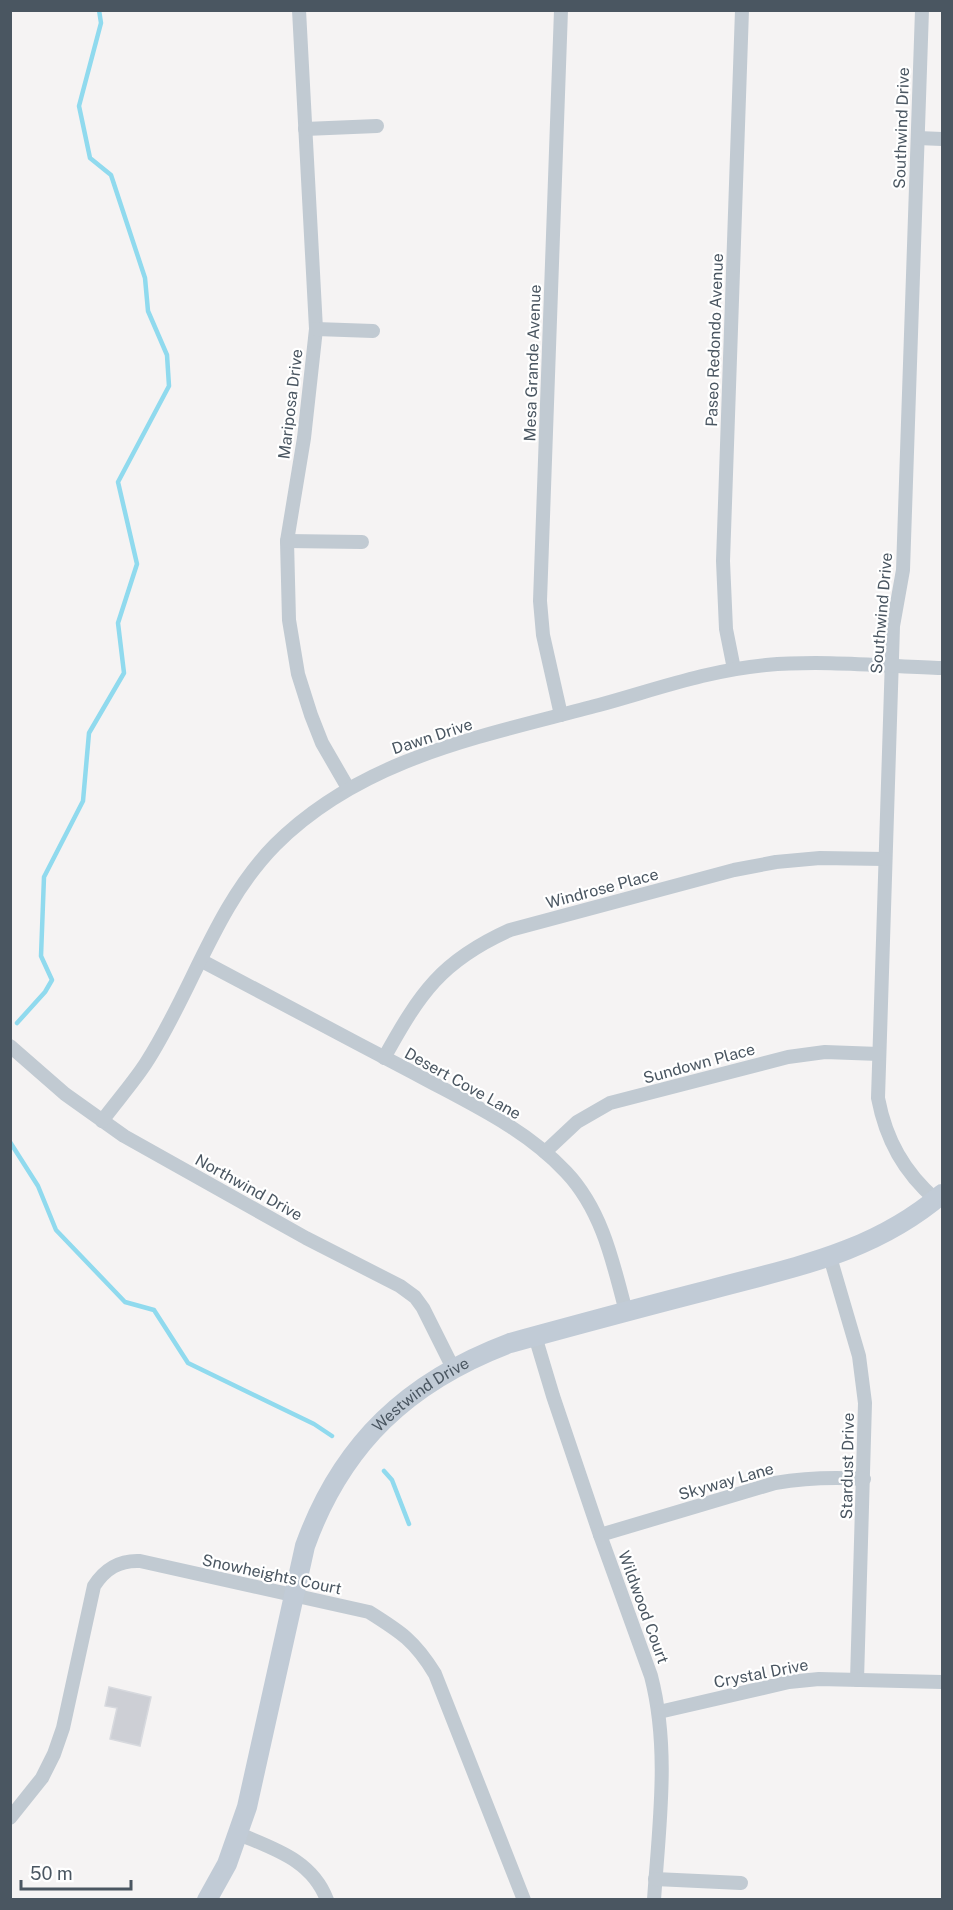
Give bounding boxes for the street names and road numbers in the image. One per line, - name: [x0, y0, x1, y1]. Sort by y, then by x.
- street label: Southwind Drive: [890, 67, 913, 189]
- street label: Paseo Redondo Avenue: [702, 253, 727, 427]
- street label: Mesa Grande Avenue: [520, 284, 545, 442]
- street label: Mariposa Drive: [274, 348, 307, 460]
- street label: Southwind Drive: [867, 552, 896, 674]
- street label: Dawn Drive: [389, 715, 475, 758]
- street label: Windrose Place: [544, 864, 661, 913]
- street label: Sundown Place: [641, 1039, 757, 1088]
- street label: Desert Cove Lane: [401, 1044, 524, 1123]
- street label: Northwind Drive: [192, 1150, 306, 1225]
- street label: Westwind Drive: [368, 1353, 472, 1436]
- street label: Stardust Drive: [837, 1412, 858, 1520]
- street label: Skyway Lane: [676, 1459, 776, 1504]
- street label: Wildwood Court: [614, 1548, 673, 1666]
- street label: Snowheights Court: [200, 1550, 343, 1599]
- street label: Crystal Drive: [712, 1655, 810, 1692]

